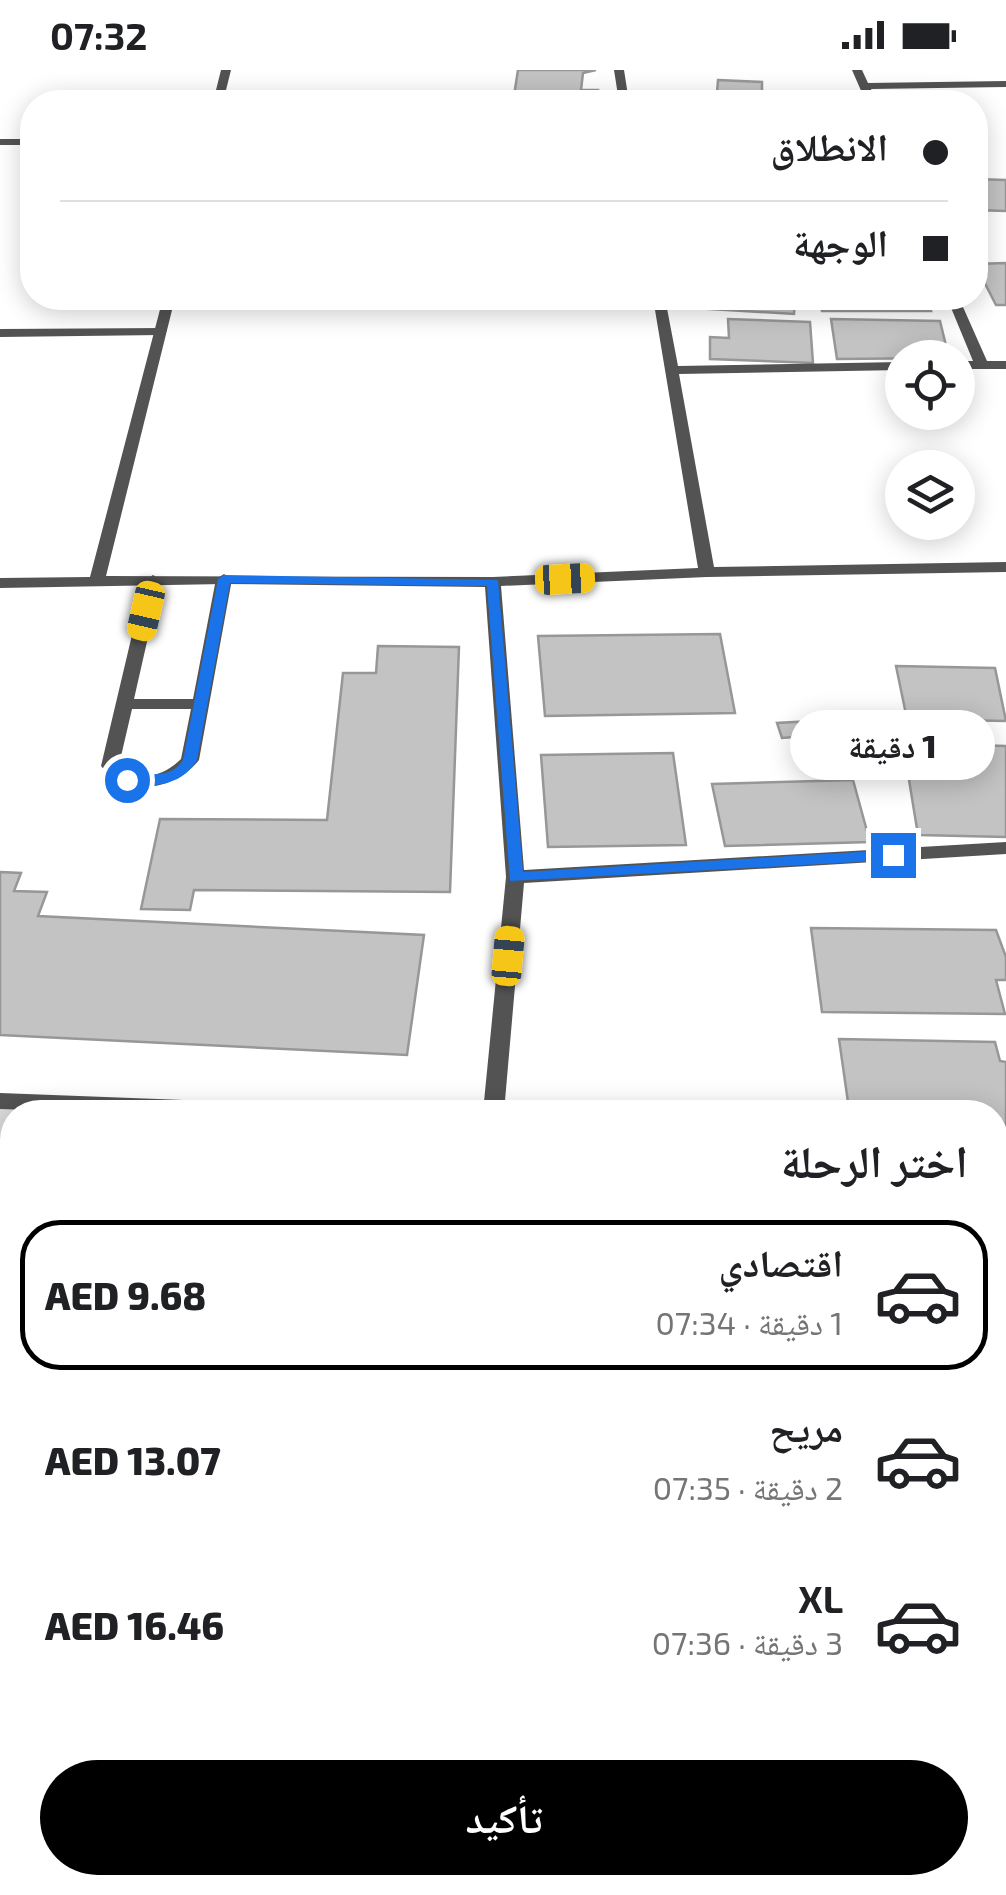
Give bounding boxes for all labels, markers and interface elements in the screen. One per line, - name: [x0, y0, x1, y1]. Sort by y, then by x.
- text: 07:32: [50, 12, 147, 58]
- text: الانطلاق: [770, 123, 888, 169]
- text: الوجهة: [793, 219, 888, 265]
- map controls: [885, 340, 975, 540]
- button: locate: [885, 340, 975, 430]
- button: layers: [885, 450, 975, 540]
- car: [534, 562, 596, 596]
- car: [125, 578, 167, 644]
- callout: 1 دقيقة: [790, 710, 996, 780]
- text: 1 دقيقة: [848, 726, 937, 764]
- route start: [105, 758, 150, 803]
- route end: [871, 833, 916, 878]
- car: [490, 925, 526, 987]
- text: اختر الرحلة: [781, 1133, 968, 1187]
- text: اقتصادي: [719, 1239, 843, 1285]
- icon: car: [873, 1250, 963, 1340]
- text: AED 9.68: [45, 1272, 206, 1318]
- text: 1 دقيقة · 07:34: [656, 1303, 843, 1341]
- text: مريح: [769, 1404, 843, 1450]
- icon: car: [873, 1415, 963, 1505]
- text: AED 13.07: [45, 1437, 221, 1483]
- text: 2 دقيقة · 07:35: [653, 1468, 843, 1506]
- text: XL: [798, 1575, 843, 1621]
- icon: car: [873, 1580, 963, 1670]
- text: AED 16.46: [45, 1602, 224, 1648]
- text: 3 دقيقة · 07:36: [652, 1623, 843, 1661]
- button: تأكيد: [40, 1760, 968, 1875]

